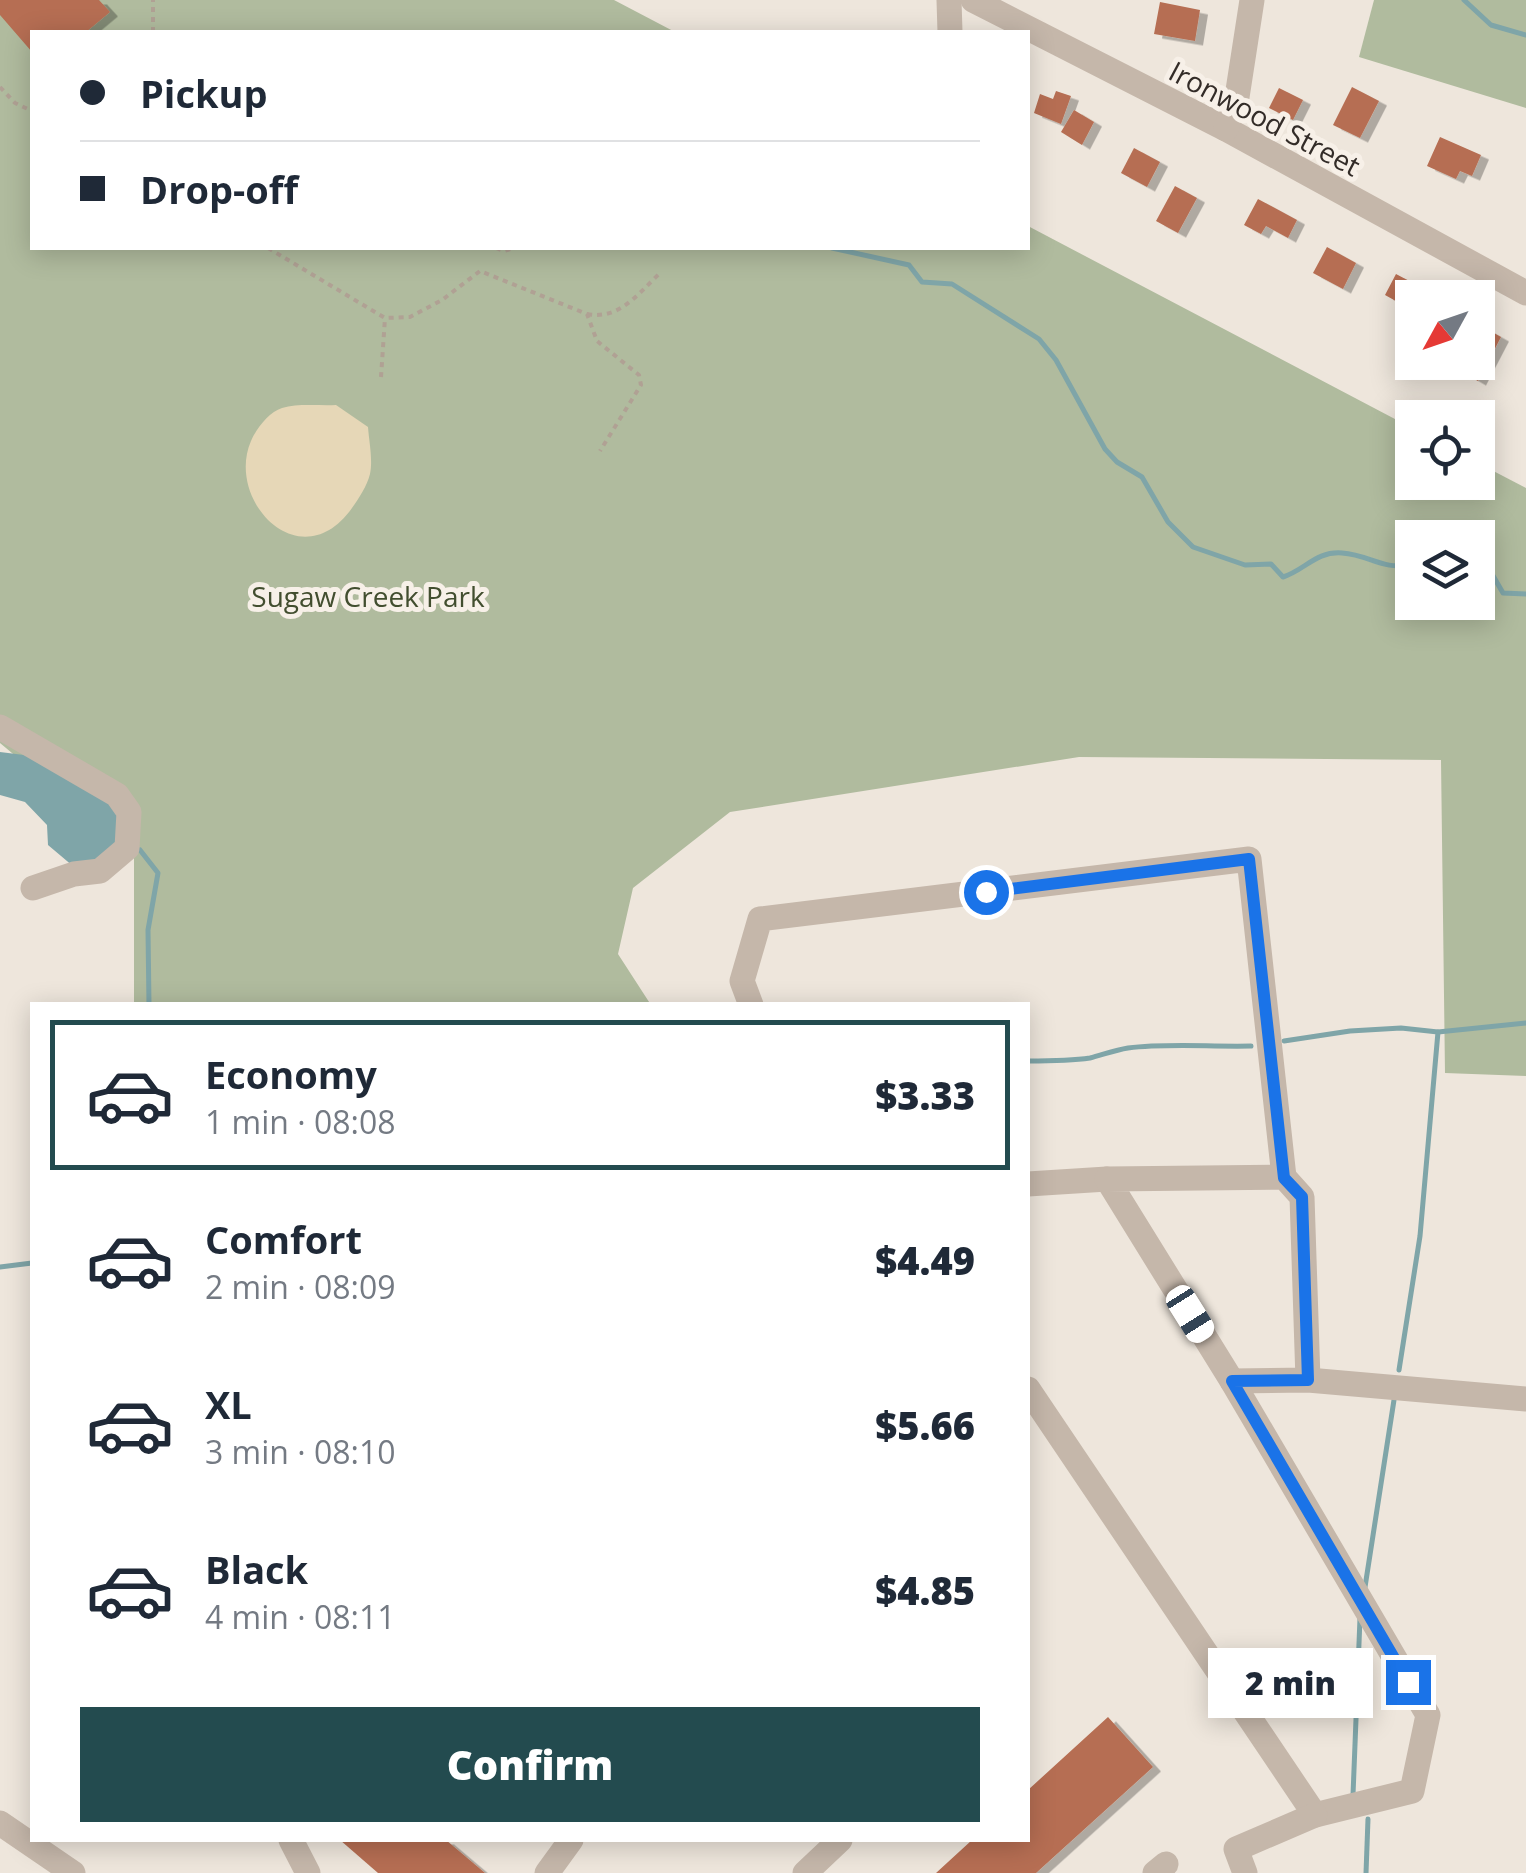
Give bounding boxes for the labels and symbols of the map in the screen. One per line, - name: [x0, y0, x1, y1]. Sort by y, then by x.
- street label: Ironwood Street: [1163, 52, 1367, 184]
- north arrow: [1395, 280, 1495, 380]
- park label: Sugaw Creek Park: [251, 577, 485, 615]
- route start: [964, 870, 1009, 915]
- car: [1161, 1281, 1219, 1347]
- callout: 2 min: [1208, 1647, 1373, 1717]
- route end: [1386, 1660, 1431, 1705]

